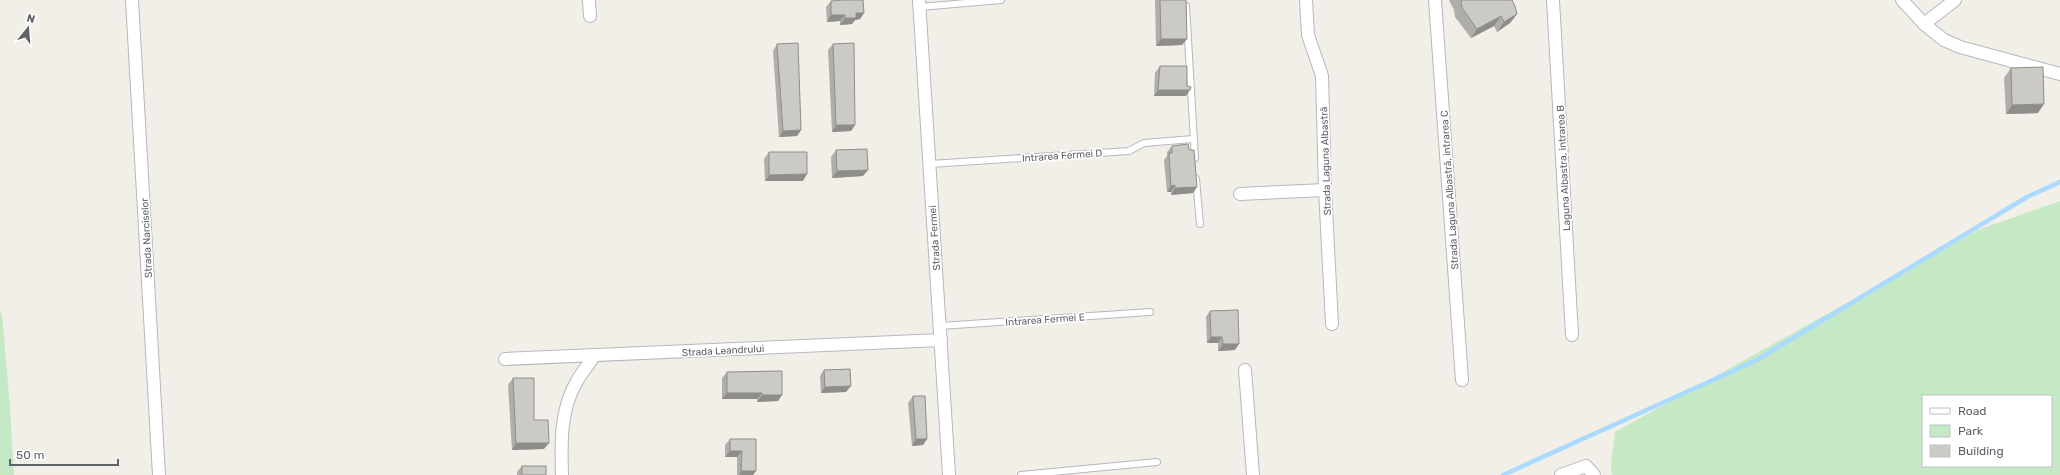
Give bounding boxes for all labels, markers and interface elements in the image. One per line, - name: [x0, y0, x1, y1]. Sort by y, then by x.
- north arrow: [8, 8, 48, 48]
- text: N: [25, 12, 37, 26]
- street label: Laguna Albastra, intrarea B: [1555, 104, 1573, 231]
- street label: Strada Laguna Albastră: [1318, 106, 1334, 216]
- street label: Strada Laguna Albastră, intrarea C: [1438, 110, 1462, 270]
- street label: Intrarea Fermei D: [1021, 147, 1103, 165]
- street label: Strada Narciselor: [139, 197, 155, 278]
- street label: Strada Fermei: [927, 205, 943, 271]
- street label: Intrarea Fermei E: [1005, 311, 1085, 329]
- street label: Strada Leandrului: [681, 343, 765, 359]
- legend: [1922, 395, 2052, 467]
- text: Road: [1958, 404, 1986, 418]
- text: Park: [1958, 424, 1984, 438]
- scale bar: [10, 441, 118, 467]
- text: Building: [1958, 444, 2004, 458]
- text: 50 m: [16, 448, 44, 462]

